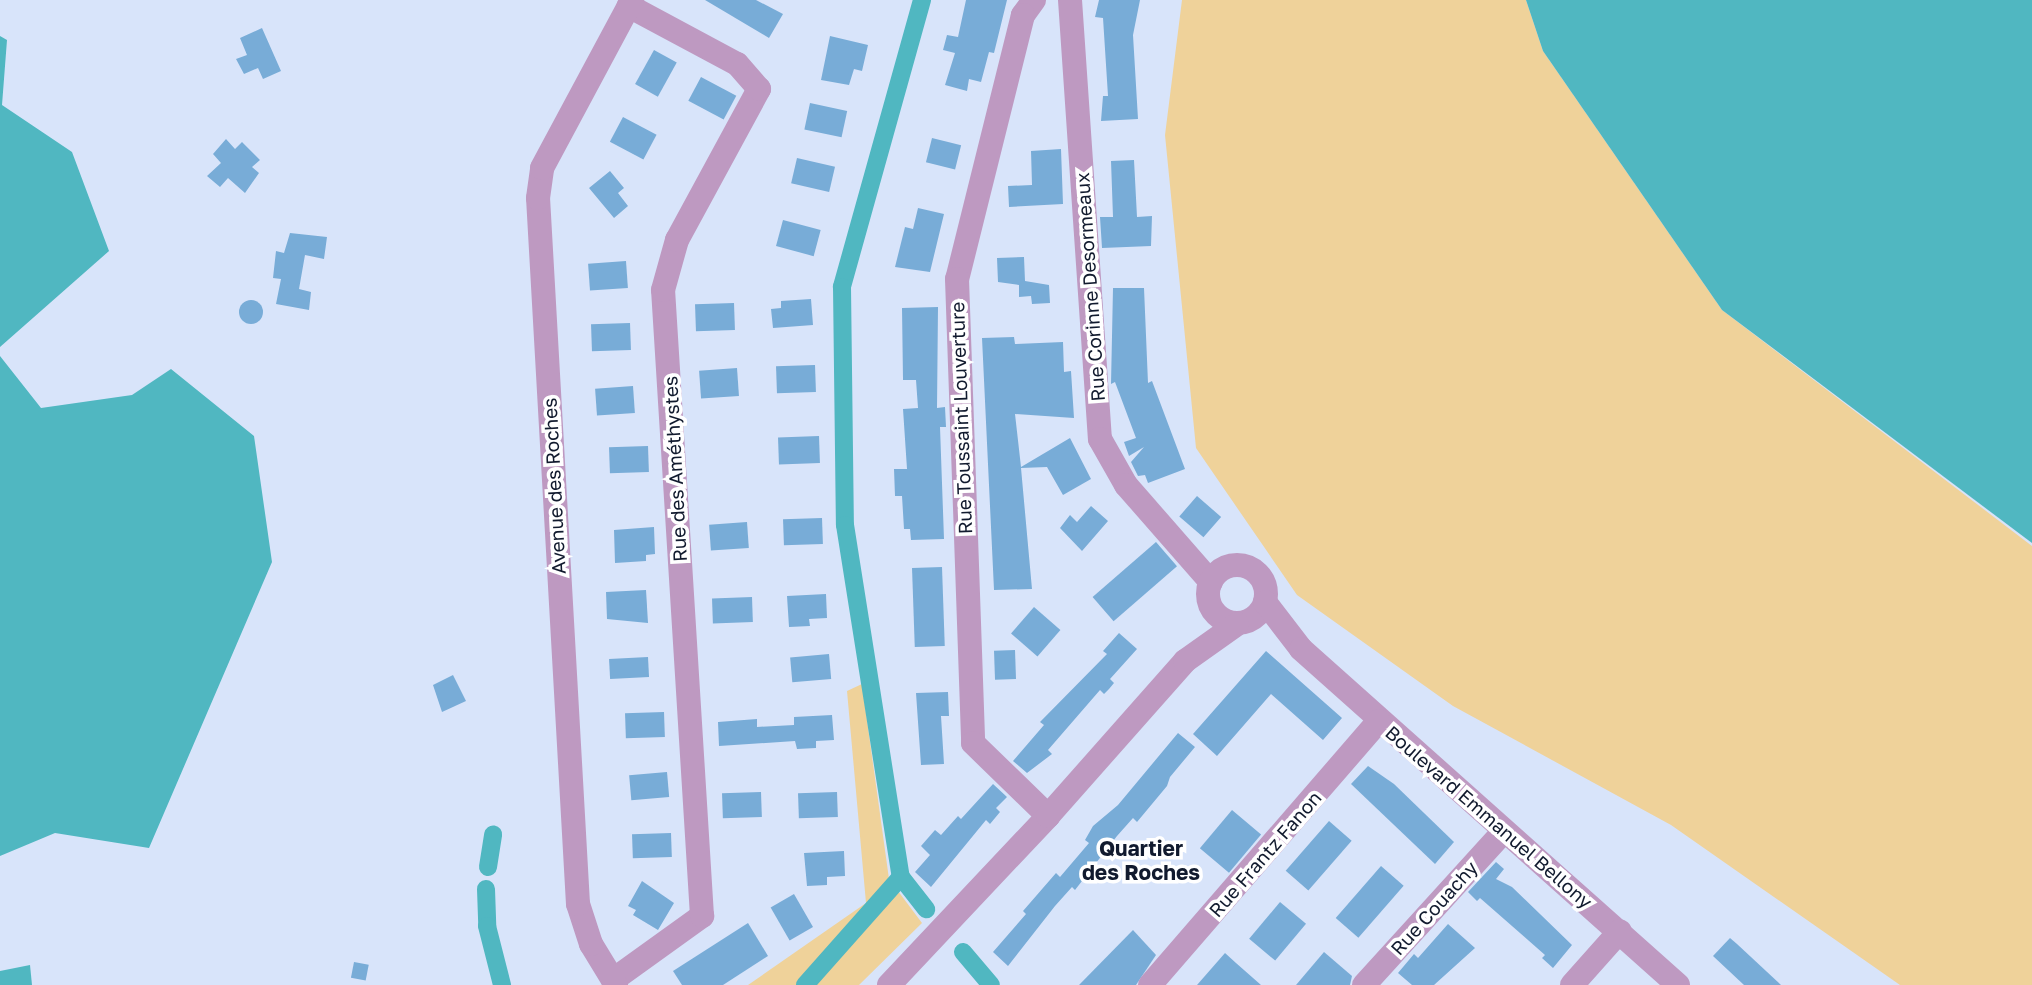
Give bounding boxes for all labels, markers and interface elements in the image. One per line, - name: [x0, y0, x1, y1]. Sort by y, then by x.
- street label: Rue Corinne Desormeaux: [1071, 172, 1109, 402]
- street label: Rue Toussaint Louverture: [946, 301, 976, 535]
- street label: Rue des Améthystes: [659, 375, 691, 563]
- street label: Avenue des Roches: [538, 397, 570, 575]
- street label: Boulevard Emmanuel Bellony: [1381, 721, 1597, 913]
- street label: Rue Frantz Fanon: [1204, 786, 1326, 922]
- district label: Quartier des Roches: [1082, 835, 1200, 885]
- street label: Rue Couachy: [1386, 856, 1482, 960]

